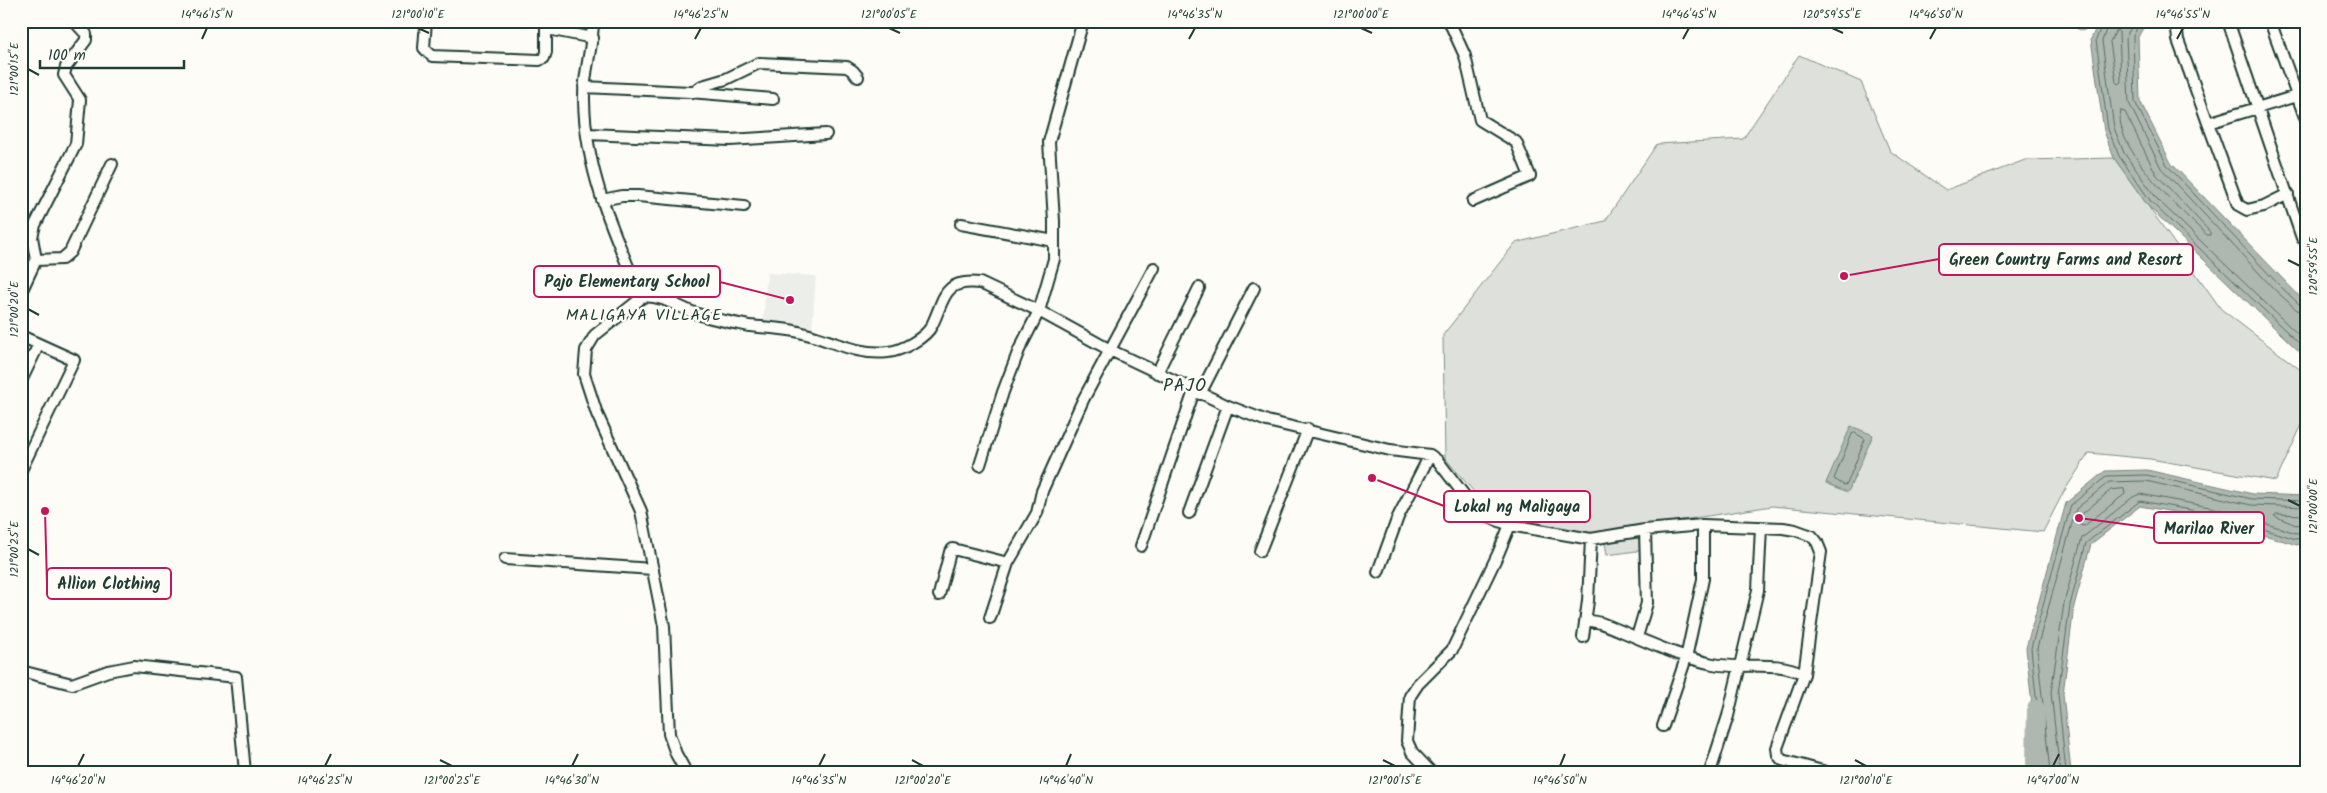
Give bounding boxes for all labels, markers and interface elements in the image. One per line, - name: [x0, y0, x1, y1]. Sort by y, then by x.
- text: 14°46'15"N: [181, 5, 233, 24]
- text: 121°00'10"E: [391, 5, 446, 24]
- text: 14°46'25"N: [674, 5, 728, 24]
- text: 121°00'05"E: [861, 5, 918, 24]
- text: 14°46'35"N: [1168, 5, 1222, 24]
- text: 121°00'00"E: [1333, 5, 1390, 24]
- text: 14°46'45"N: [1662, 5, 1716, 24]
- text: 120°59'55"E: [1803, 5, 1862, 24]
- text: 14°46'50"N: [1909, 5, 1963, 24]
- text: 14°46'55"N: [2156, 5, 2210, 24]
- scale bar: [40, 38, 184, 70]
- text: 121°00'15"E: [5, 41, 24, 96]
- text: 100 m: [48, 44, 86, 68]
- text: 120°59'55"E: [2304, 236, 2323, 295]
- callout: Green Country Farms and Resort: [1939, 244, 2193, 275]
- text: Green Country Farms and Resort: [1949, 248, 2184, 273]
- callout: Pajo Elementary School: [534, 266, 720, 297]
- text: Pajo Elementary School: [544, 270, 710, 295]
- text: 121°00'20"E: [5, 280, 24, 337]
- district label: MALIGAYA VILLAGE: [566, 303, 722, 328]
- district label: PAJO: [1163, 372, 1207, 401]
- text: 121°00'00"E: [2304, 477, 2323, 534]
- callout: Lokal ng Maligaya: [1444, 491, 1590, 522]
- text: Lokal ng Maligaya: [1454, 495, 1580, 520]
- callout: Marilao River: [2154, 512, 2264, 543]
- text: Marilao River: [2164, 517, 2255, 542]
- text: 121°00'25"E: [5, 520, 24, 577]
- callout: Allion Clothing: [47, 568, 171, 599]
- text: Allion Clothing: [57, 572, 161, 597]
- text: 14°46'20"N: [51, 771, 105, 790]
- text: 14°46'25"N: [298, 771, 352, 790]
- text: 121°00'25"E: [424, 771, 481, 790]
- text: 14°46'30"N: [545, 771, 599, 790]
- text: 14°46'35"N: [792, 771, 846, 790]
- text: 121°00'20"E: [895, 771, 952, 790]
- text: 14°46'40"N: [1039, 771, 1093, 790]
- text: 121°00'15"E: [1368, 771, 1423, 790]
- text: 14°46'50"N: [1533, 771, 1587, 790]
- text: 121°00'10"E: [1839, 771, 1894, 790]
- text: 14°47'00"N: [2027, 771, 2079, 790]

